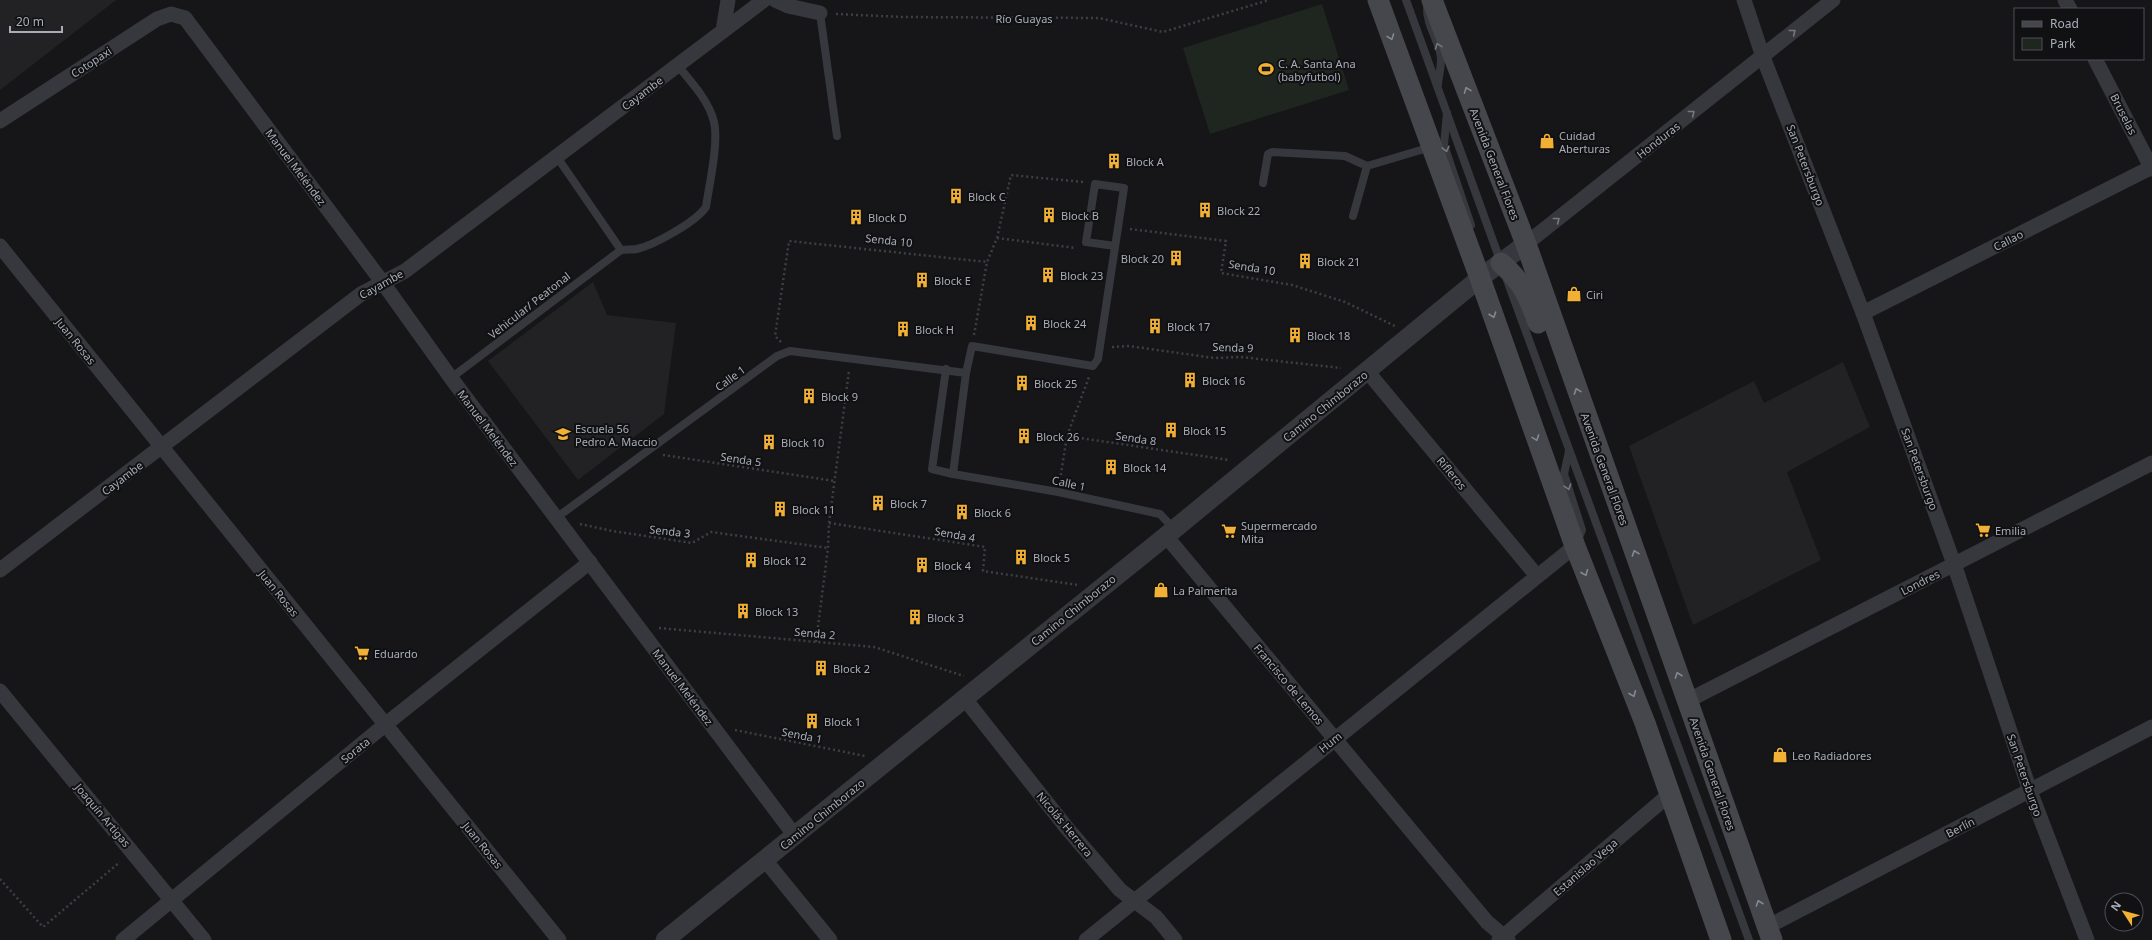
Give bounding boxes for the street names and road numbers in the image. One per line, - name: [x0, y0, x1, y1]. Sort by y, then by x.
- street label: Río Guayas: [995, 11, 1053, 26]
- street label: Cotopaxi: [68, 43, 114, 81]
- street label: Cayambe: [618, 73, 666, 113]
- street label: Bruselas: [2107, 91, 2141, 137]
- street label: Avenida General Flores: [1467, 106, 1523, 222]
- street label: Honduras: [1633, 118, 1683, 162]
- street label: San Petersburgo: [1784, 122, 1829, 208]
- street label: Manuel Meléndez: [262, 126, 330, 208]
- street label: Callao: [1991, 226, 2026, 254]
- street label: Senda 10: [865, 230, 913, 250]
- street label: Senda 10: [1227, 256, 1277, 278]
- street label: Cayambe: [356, 266, 406, 302]
- street label: Vehicular/ Peatonal: [485, 268, 573, 342]
- street label: Juan Rosas: [52, 314, 99, 367]
- street label: Senda 9: [1212, 339, 1254, 355]
- street label: Calle 1: [712, 362, 748, 394]
- street label: Camino Chimborazo: [1279, 367, 1371, 445]
- street label: Manuel Meléndez: [454, 387, 522, 469]
- street label: Avenida General Flores: [1578, 411, 1632, 527]
- street label: San Petersburgo: [1898, 426, 1942, 512]
- street label: Senda 8: [1115, 428, 1157, 448]
- street label: Senda 5: [720, 449, 762, 469]
- street label: Rifleros: [1434, 453, 1470, 493]
- street label: Cayambe: [98, 458, 146, 498]
- street label: Calle 1: [1051, 472, 1087, 494]
- street label: Senda 3: [649, 521, 691, 541]
- street label: Senda 4: [933, 523, 977, 545]
- street label: Juan Rosas: [255, 566, 302, 619]
- street label: Londres: [1898, 566, 1942, 598]
- street label: Camino Chimborazo: [1027, 571, 1119, 649]
- street label: Senda 2: [794, 624, 836, 642]
- street label: Francisco de Lemos: [1251, 640, 1327, 728]
- street label: Manuel Meléndez: [649, 646, 717, 728]
- street label: Avenida General Flores: [1687, 715, 1739, 833]
- street label: Senda 1: [780, 724, 824, 746]
- street label: Hum: [1315, 728, 1345, 756]
- street label: San Petersburgo: [2004, 732, 2046, 818]
- street label: Sorata: [337, 734, 373, 766]
- street label: Camino Chimborazo: [776, 775, 868, 853]
- street label: Joaquín Artigas: [71, 779, 134, 850]
- street label: Nicolás Herrera: [1033, 788, 1097, 860]
- street label: Berlín: [1943, 813, 1977, 841]
- street label: Juan Rosas: [459, 818, 506, 871]
- street label: Estanislao Vega: [1550, 835, 1620, 899]

